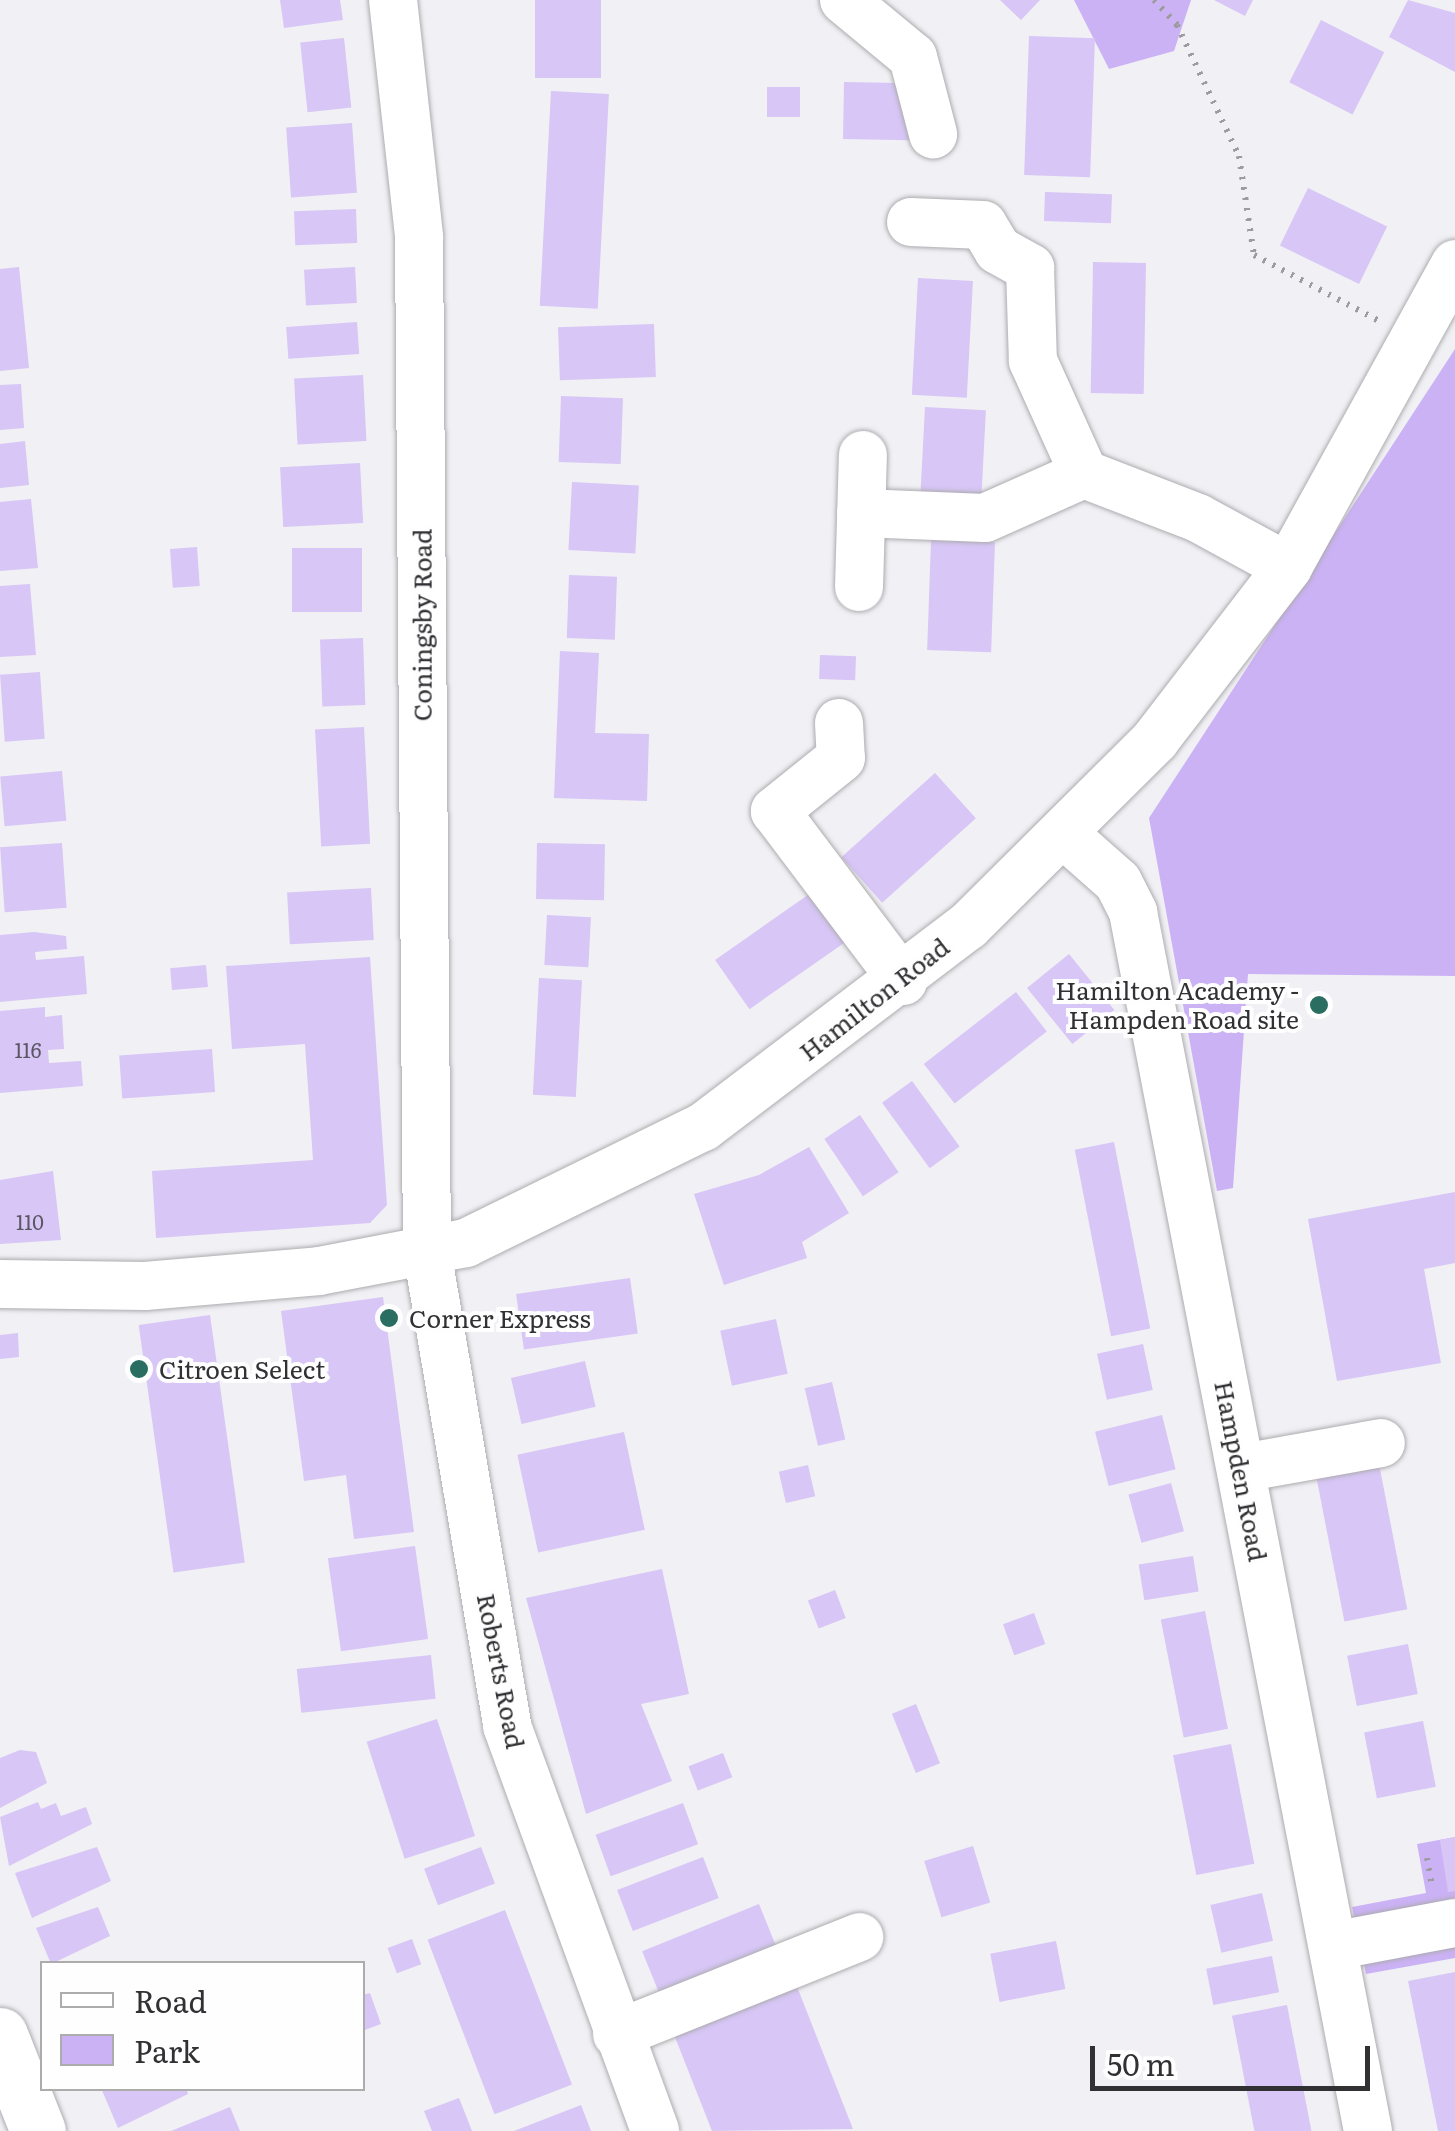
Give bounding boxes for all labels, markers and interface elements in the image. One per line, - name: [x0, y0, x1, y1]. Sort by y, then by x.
- street label: Coningsby Road: [407, 529, 437, 721]
- street label: Hamilton Road: [793, 931, 955, 1067]
- place label: Hamilton Academy - Hampden Road site: [1055, 976, 1299, 1035]
- marker: Hamilton Academy - Hampden Road site: [1308, 994, 1330, 1016]
- house number: 116: [14, 1037, 42, 1061]
- house number: 110: [16, 1209, 44, 1233]
- place label: Corner Express: [409, 1303, 591, 1333]
- marker: Corner Express: [378, 1307, 400, 1329]
- place label: Citroen Select: [159, 1354, 325, 1384]
- marker: Citroen Select: [128, 1358, 150, 1380]
- street label: Hampden Road: [1209, 1378, 1273, 1564]
- street label: Roberts Road: [471, 1591, 531, 1751]
- legend: [40, 1961, 365, 2091]
- text: Road: [134, 1978, 207, 2022]
- scale bar: [1095, 2026, 1375, 2088]
- text: Park: [134, 2028, 200, 2072]
- text: 50 m: [1107, 2041, 1175, 2085]

